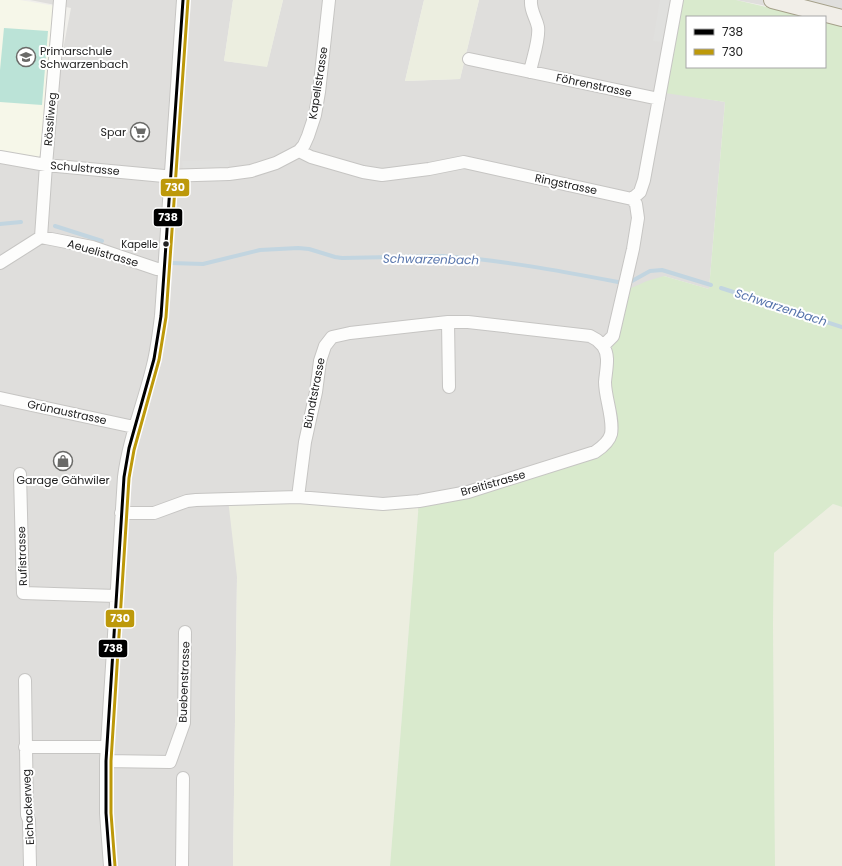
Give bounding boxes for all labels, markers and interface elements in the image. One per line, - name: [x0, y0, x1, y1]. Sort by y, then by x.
- legend: [686, 16, 826, 68]
- text: 738: [722, 23, 743, 40]
- place label: Primarschule Schwarzenbach: [40, 43, 128, 72]
- text: 730: [722, 43, 743, 60]
- street label: Kapellstrasse: [304, 45, 332, 120]
- school or university icon: Primarschule Schwarzenbach: [15, 46, 37, 68]
- street label: Föhrenstrasse: [555, 69, 634, 101]
- street label: Rössliweg: [40, 91, 60, 147]
- supermarket icon: Spar: [129, 121, 151, 143]
- place label: Spar: [101, 124, 126, 140]
- street label: Schulstrasse: [50, 157, 120, 179]
- street label: Ringstrasse: [533, 170, 599, 198]
- line badge: 730: [160, 178, 190, 197]
- text: 730: [165, 179, 185, 195]
- line badge: 738: [153, 208, 183, 227]
- text: 738: [158, 209, 178, 225]
- street label: Aeuelistrasse: [66, 235, 141, 271]
- place label: Kapelle: [121, 237, 158, 252]
- marker: Kapelle: [161, 239, 171, 249]
- water label: Schwarzenbach: [383, 250, 479, 268]
- water label: Schwarzenbach: [733, 284, 829, 330]
- street label: Bündtstrasse: [299, 356, 329, 430]
- street label: Grünaustrasse: [26, 396, 108, 428]
- shop icon: Garage Gähwiler: [52, 450, 74, 472]
- street label: Breitistrasse: [459, 466, 527, 500]
- place label: Garage Gähwiler: [16, 472, 110, 488]
- street label: Rufistrasse: [13, 526, 31, 586]
- line badge: 730: [105, 609, 135, 628]
- text: 730: [110, 610, 130, 626]
- line badge: 738: [98, 639, 128, 658]
- text: 738: [103, 640, 123, 656]
- street label: Buebenstrasse: [175, 641, 193, 723]
- street label: Eichackerweg: [18, 769, 38, 845]

